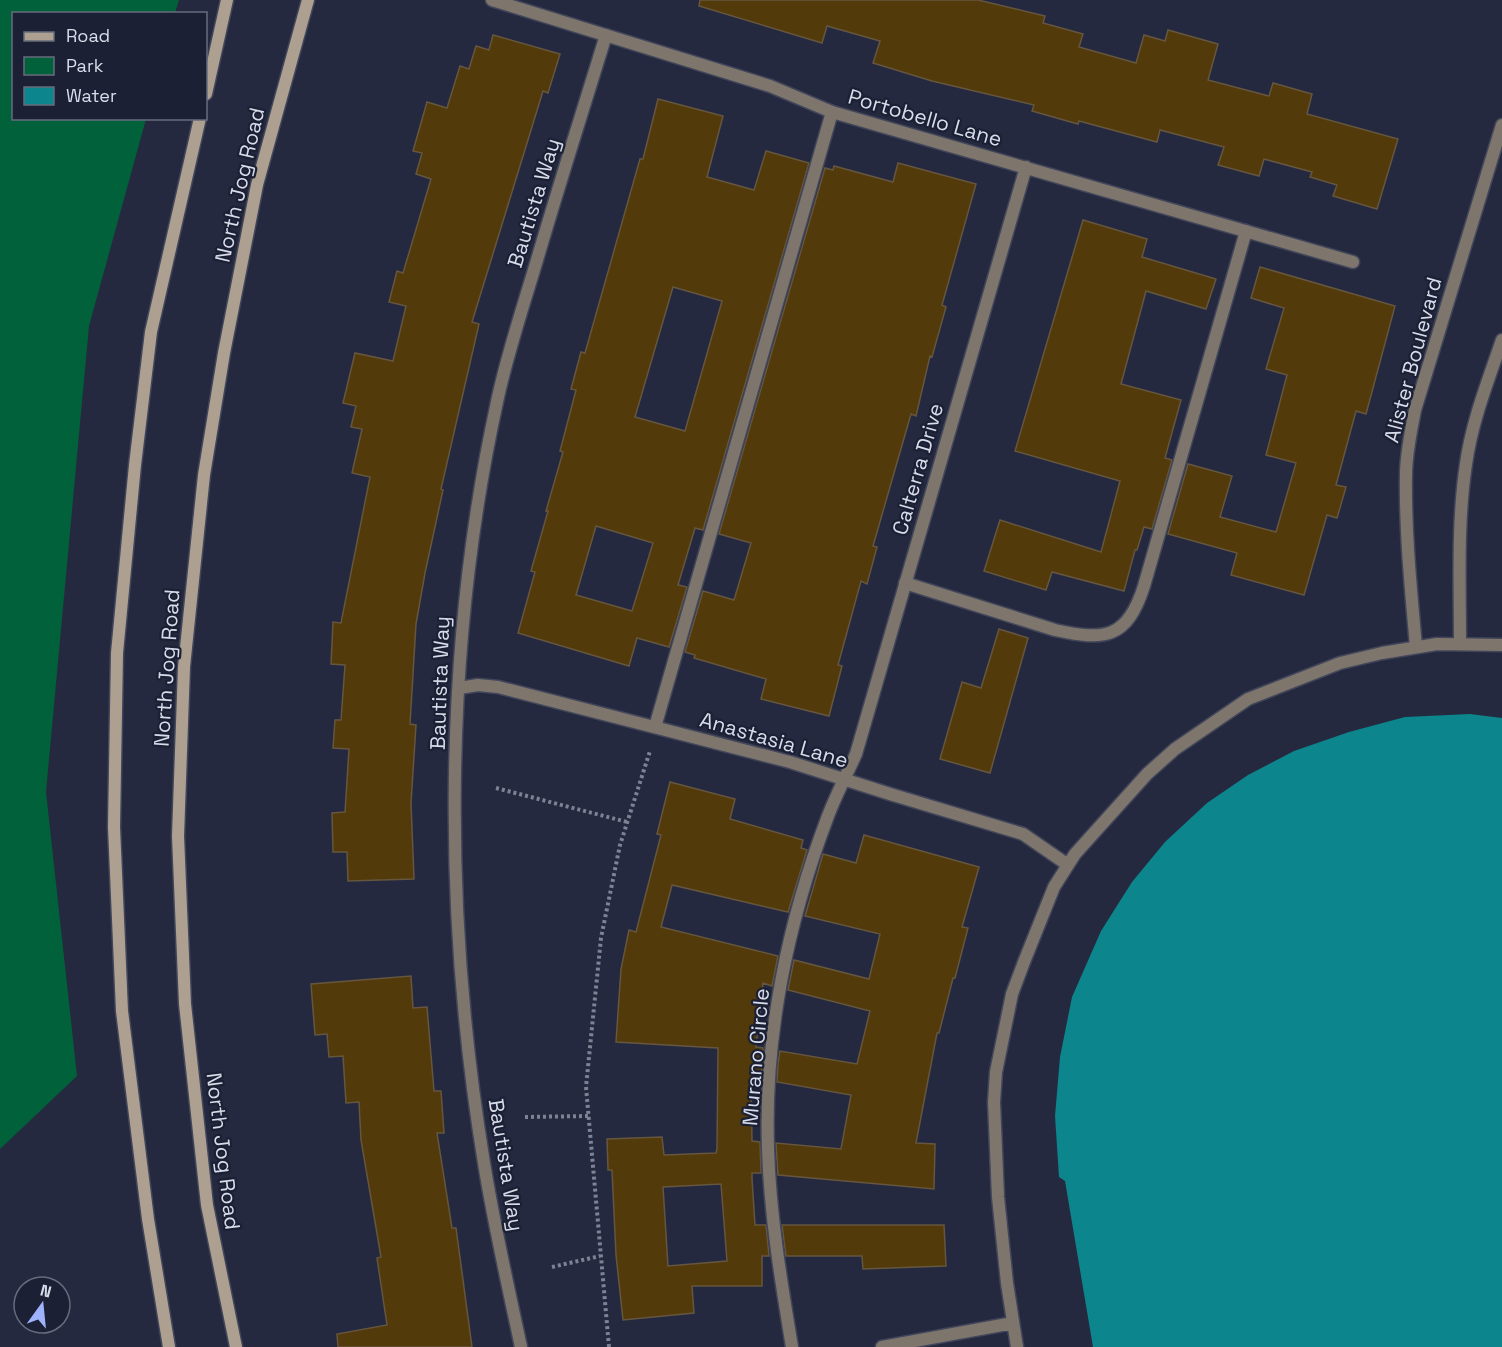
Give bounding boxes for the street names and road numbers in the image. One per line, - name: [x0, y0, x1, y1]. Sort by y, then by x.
- street label: Portobello Lane: [845, 83, 1005, 152]
- street label: North Jog Road: [209, 105, 270, 265]
- street label: Bautista Way: [501, 135, 566, 271]
- street label: Alister Boulevard: [1377, 274, 1448, 446]
- street label: Calterra Drive: [886, 400, 949, 538]
- street label: North Jog Road: [148, 588, 185, 748]
- street label: Bautista Way: [424, 616, 455, 750]
- street label: Anastasia Lane: [697, 705, 851, 774]
- street label: Murano Circle: [736, 987, 775, 1127]
- street label: North Jog Road: [200, 1071, 247, 1231]
- street label: Bautista Way: [483, 1097, 530, 1233]

